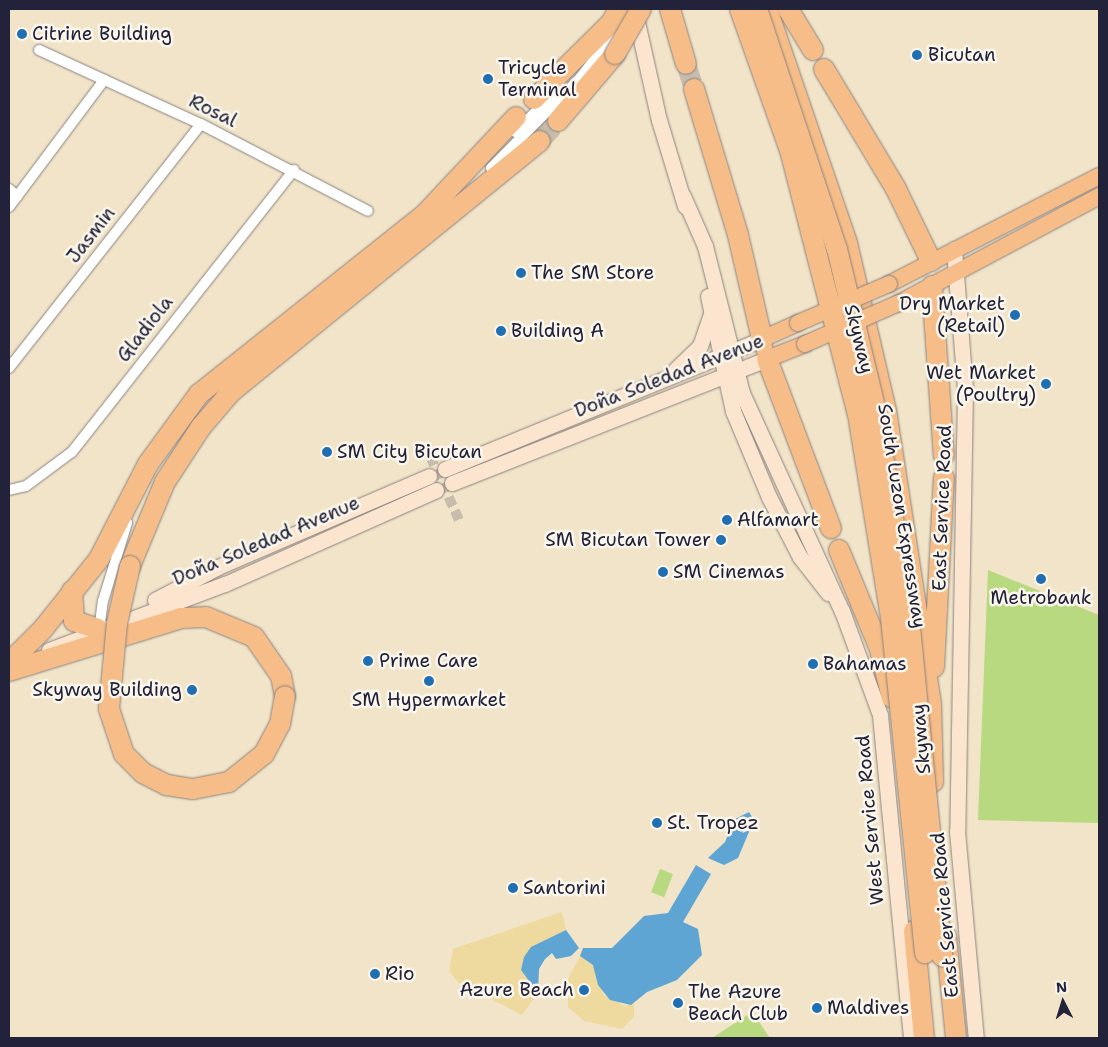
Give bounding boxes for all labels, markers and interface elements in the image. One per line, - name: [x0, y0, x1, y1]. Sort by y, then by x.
- place label: Citrine Building: [32, 23, 172, 45]
- marker: Citrine Building: [16, 28, 28, 40]
- place label: Bicutan: [928, 44, 996, 66]
- marker: Bicutan: [910, 48, 924, 62]
- place label: Tricycle Terminal: [498, 57, 577, 101]
- marker: Tricycle Terminal: [482, 73, 494, 85]
- street label: Rosal: [185, 90, 241, 132]
- street label: Jasmin: [62, 202, 120, 268]
- place label: The SM Store: [531, 262, 654, 284]
- marker: The SM Store: [515, 267, 527, 279]
- street label: Gladiola: [112, 291, 178, 367]
- place label: Dry Market (Retail): [900, 293, 1005, 337]
- street label: Skyway: [839, 302, 879, 376]
- marker: Dry Market (Retail): [1009, 309, 1021, 321]
- place label: Building A: [511, 320, 604, 342]
- marker: Building A: [495, 325, 507, 337]
- street label: Doña Soledad Avenue: [571, 329, 767, 423]
- place label: Wet Market (Poultry): [926, 362, 1036, 406]
- marker: Wet Market (Poultry): [1040, 378, 1052, 390]
- street label: South Luzon Expressway: [873, 402, 931, 630]
- street label: East Service Road: [928, 425, 956, 591]
- place label: SM City Bicutan: [337, 441, 482, 463]
- marker: SM City Bicutan: [321, 446, 333, 458]
- street label: Doña Soledad Avenue: [169, 491, 363, 591]
- place label: Alfamart: [737, 509, 819, 531]
- marker: Alfamart: [721, 514, 733, 526]
- place label: SM Bicutan Tower: [545, 529, 711, 551]
- marker: SM Bicutan Tower: [715, 534, 727, 546]
- place label: SM Cinemas: [673, 561, 785, 583]
- marker: SM Cinemas: [657, 566, 669, 578]
- marker: Metrobank: [1035, 573, 1047, 585]
- place label: Metrobank: [990, 587, 1092, 609]
- place label: Prime Care: [379, 650, 478, 672]
- place label: Bahamas: [823, 653, 907, 675]
- marker: Prime Care: [361, 654, 375, 668]
- marker: Bahamas: [807, 658, 819, 670]
- marker: SM Hypermarket: [423, 675, 435, 687]
- place label: Skyway Building: [32, 679, 182, 701]
- marker: Skyway Building: [186, 684, 198, 696]
- place label: SM Hypermarket: [352, 689, 506, 711]
- street label: Skyway: [907, 703, 935, 775]
- street label: West Service Road: [851, 734, 889, 906]
- place label: St. Tropez: [667, 812, 759, 834]
- marker: St. Tropez: [651, 817, 663, 829]
- street label: East Service Road: [926, 831, 964, 999]
- place label: Santorini: [523, 877, 606, 899]
- marker: Santorini: [507, 882, 519, 894]
- place label: Rio: [385, 963, 415, 985]
- marker: Rio: [369, 968, 381, 980]
- north arrow: [1038, 977, 1088, 1027]
- text: N: [1055, 978, 1068, 997]
- place label: Azure Beach: [459, 979, 574, 1001]
- place label: The Azure Beach Club: [688, 981, 788, 1025]
- marker: Azure Beach: [578, 984, 590, 996]
- marker: The Azure Beach Club: [672, 997, 684, 1009]
- place label: Maldives: [827, 997, 909, 1019]
- marker: Maldives: [811, 1002, 823, 1014]

